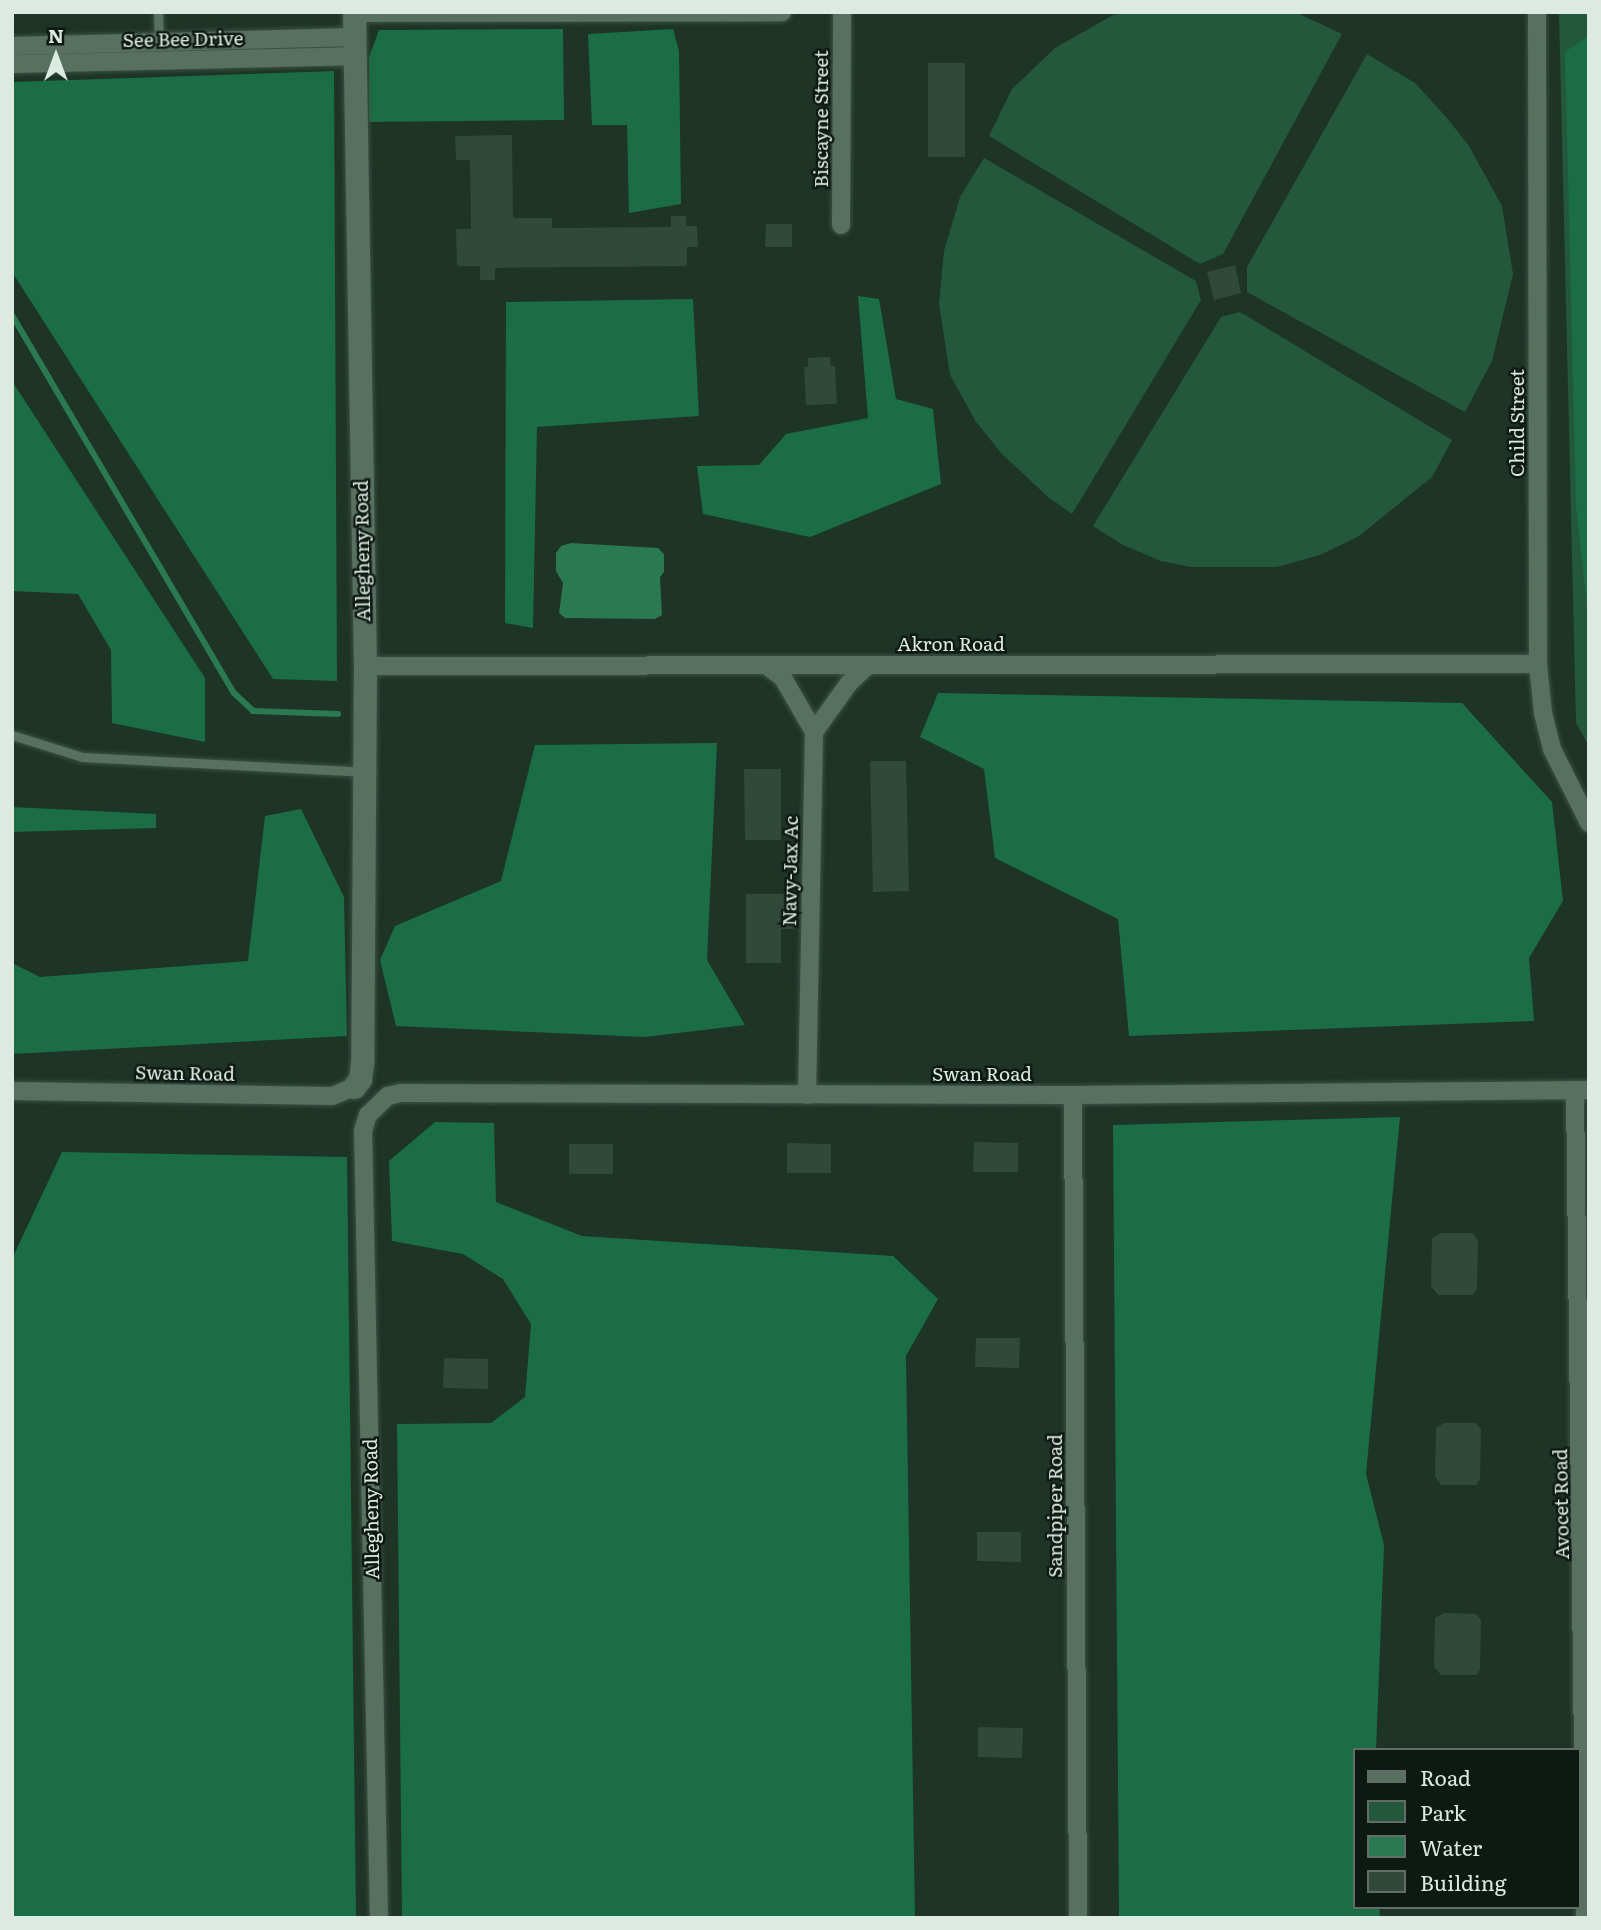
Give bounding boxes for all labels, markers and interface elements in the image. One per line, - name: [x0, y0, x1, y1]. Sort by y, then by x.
- north arrow: [21, 21, 91, 91]
- text: N: [48, 21, 64, 49]
- street label: See Bee Drive: [122, 27, 244, 51]
- street label: Biscayne Street: [810, 50, 832, 188]
- street label: Child Street: [1506, 369, 1528, 477]
- street label: Allegheny Road: [349, 480, 375, 622]
- street label: Akron Road: [897, 633, 1005, 655]
- street label: Navy-Jax Ac: [778, 816, 802, 926]
- street label: Swan Road: [135, 1061, 235, 1085]
- street label: Swan Road: [932, 1063, 1032, 1085]
- street label: Sandpiper Road: [1044, 1434, 1066, 1578]
- street label: Allegheny Road: [358, 1438, 384, 1580]
- street label: Avocet Road: [1549, 1448, 1573, 1560]
- legend: [1352, 1748, 1580, 1909]
- text: Road: [1420, 1761, 1471, 1792]
- text: Park: [1420, 1796, 1466, 1827]
- text: Water: [1420, 1831, 1482, 1862]
- text: Building: [1420, 1866, 1506, 1897]

